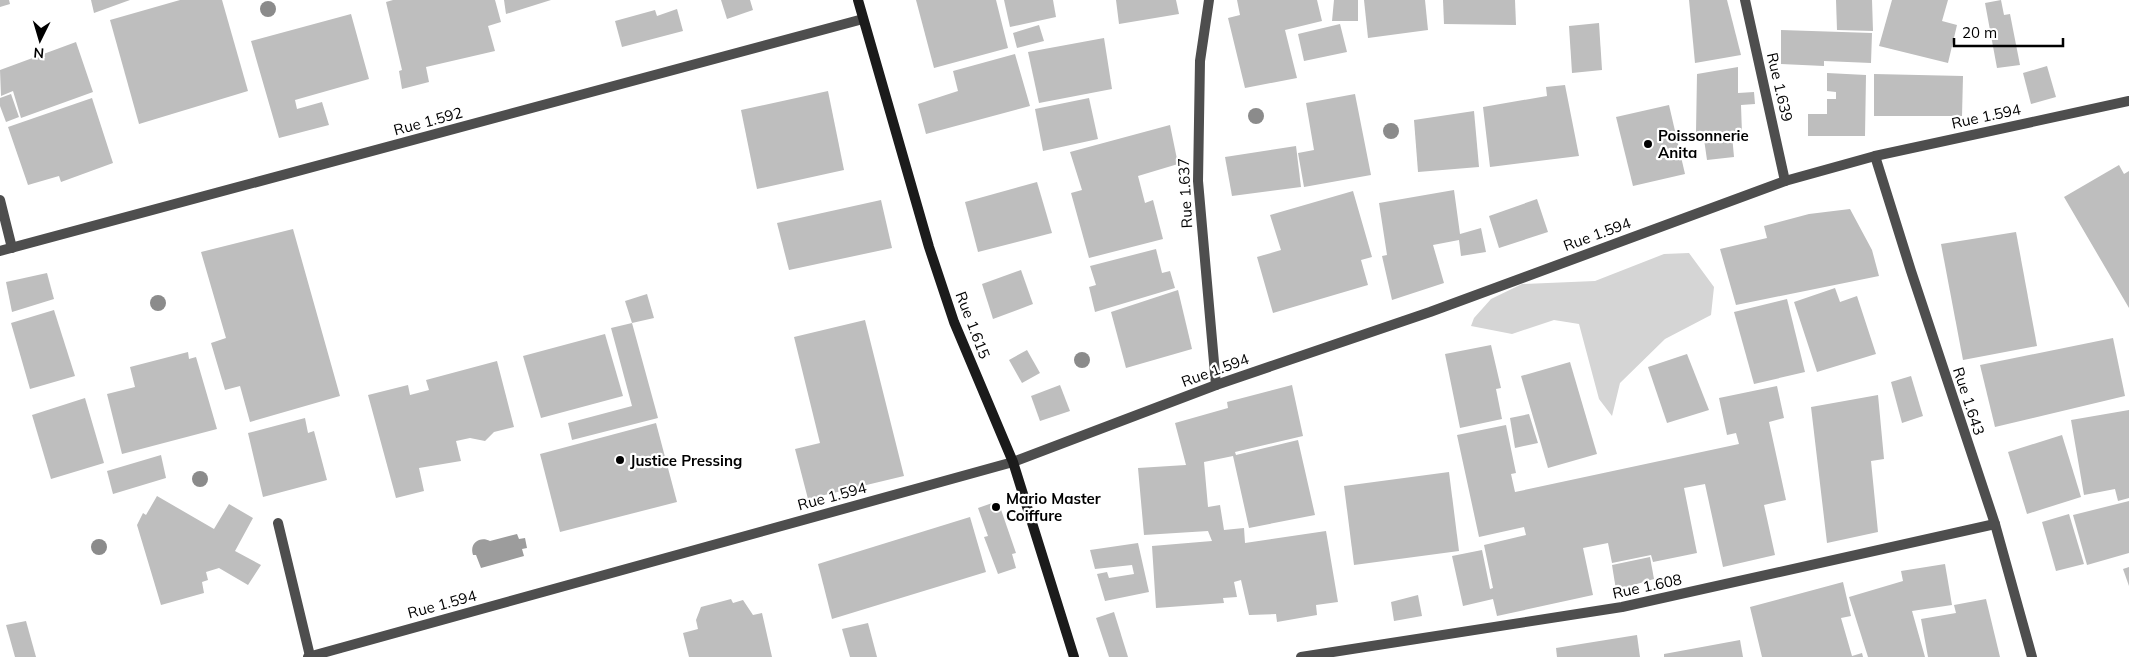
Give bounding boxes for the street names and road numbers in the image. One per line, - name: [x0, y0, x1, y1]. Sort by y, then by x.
- street label: Rue 1.639: [1763, 51, 1797, 123]
- street label: Rue 1.594: [1950, 99, 2022, 133]
- street label: Rue 1.592: [391, 103, 465, 139]
- street label: Rue 1.637: [1174, 157, 1196, 229]
- street label: Rue 1.594: [1561, 213, 1633, 255]
- street label: Rue 1.615: [951, 289, 995, 361]
- street label: Rue 1.594: [1179, 349, 1251, 391]
- street label: Rue 1.643: [1949, 365, 1989, 437]
- street label: Rue 1.594: [795, 478, 869, 514]
- street label: Rue 1.608: [1611, 569, 1683, 603]
- street label: Rue 1.594: [405, 586, 479, 622]

